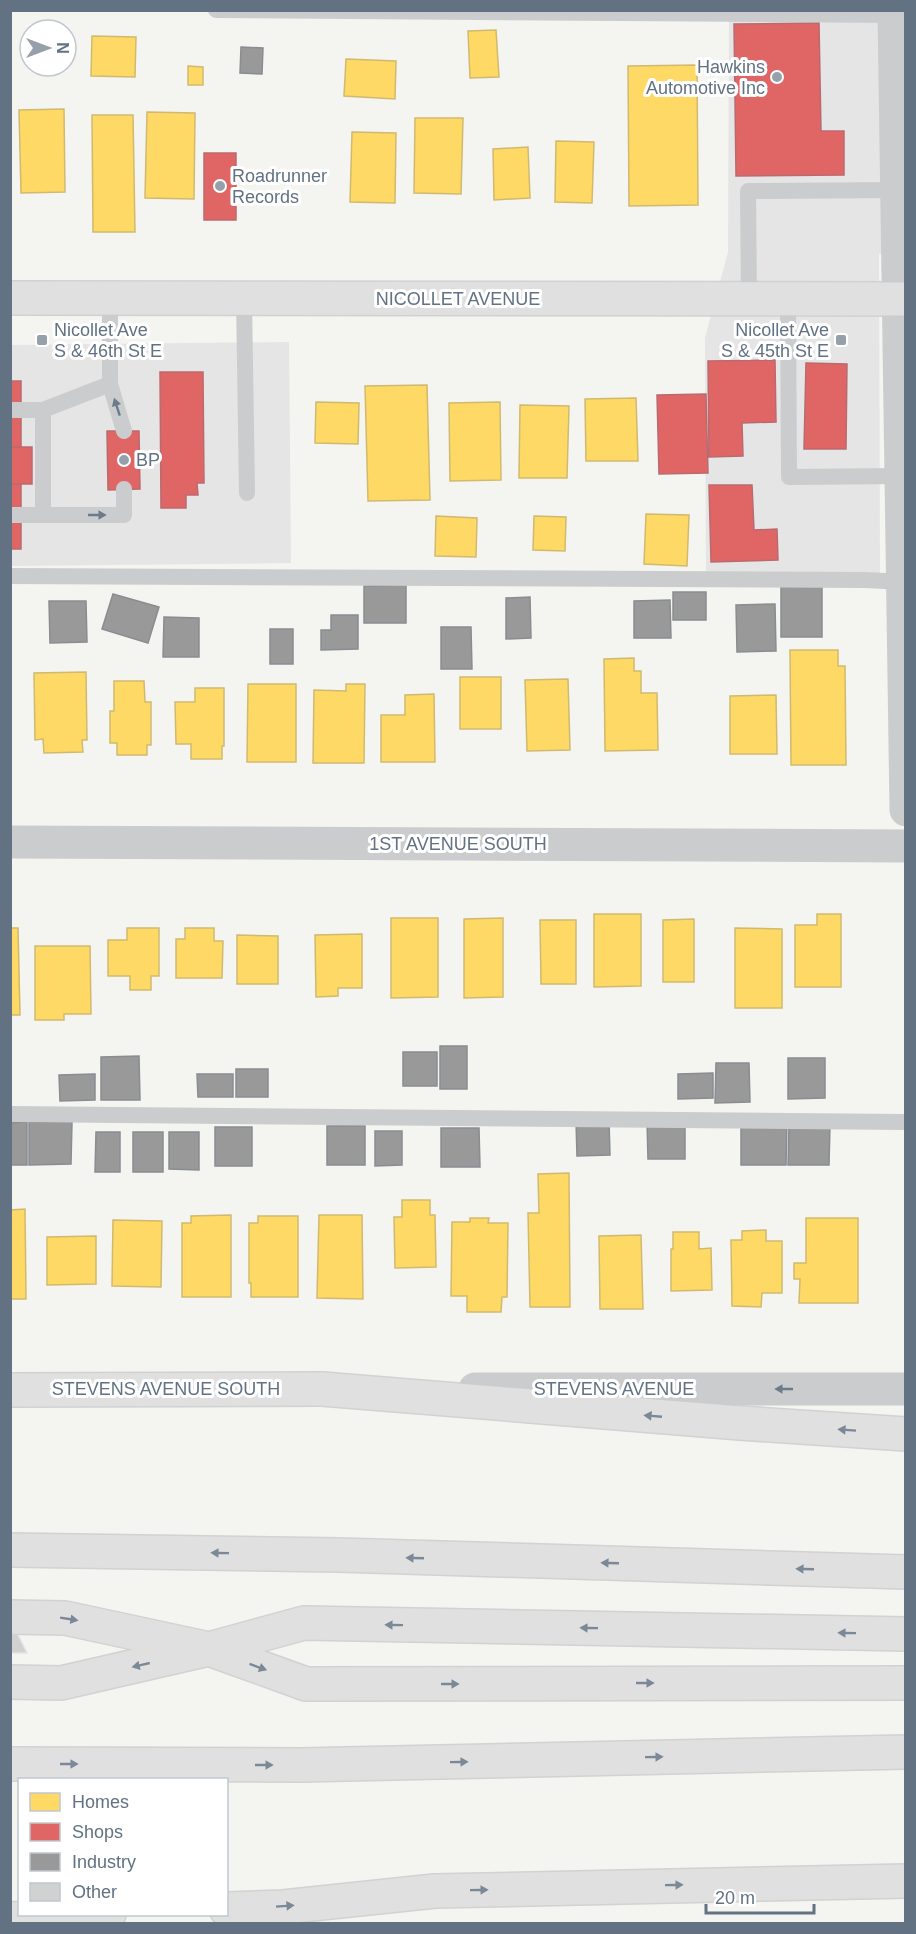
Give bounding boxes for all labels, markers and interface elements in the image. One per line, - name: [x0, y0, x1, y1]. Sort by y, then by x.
- north arrow: [18, 18, 78, 78]
- text: N: [54, 42, 71, 54]
- place label: Hawkins Automotive Inc: [646, 57, 765, 98]
- marker: Hawkins Automotive Inc: [770, 70, 784, 84]
- place label: Roadrunner Records: [232, 166, 327, 207]
- marker: Roadrunner Records: [213, 179, 227, 193]
- street label: NICOLLET AVENUE: [376, 289, 540, 309]
- place label: Nicollet Ave S & 46th St E: [54, 320, 162, 361]
- place label: Nicollet Ave S & 45th St E: [721, 320, 829, 361]
- marker: Nicollet Ave S & 46th St E: [35, 333, 49, 347]
- marker: Nicollet Ave S & 45th St E: [834, 333, 848, 347]
- one-way arrow: [112, 398, 121, 416]
- place label: BP: [136, 450, 160, 470]
- marker: BP: [117, 453, 131, 467]
- one-way arrow: [87, 510, 106, 520]
- street label: 1ST AVENUE SOUTH: [369, 834, 547, 854]
- street label: STEVENS AVENUE SOUTH: [52, 1379, 280, 1399]
- street label: STEVENS AVENUE: [534, 1379, 694, 1399]
- one-way arrow: [774, 1384, 793, 1394]
- one-way arrow: [643, 1411, 662, 1421]
- one-way arrow: [838, 1425, 857, 1435]
- one-way arrow: [211, 1549, 230, 1558]
- one-way arrow: [406, 1553, 425, 1562]
- one-way arrow: [601, 1559, 620, 1568]
- one-way arrow: [796, 1565, 815, 1574]
- one-way arrow: [59, 1615, 78, 1624]
- one-way arrow: [385, 1620, 404, 1630]
- one-way arrow: [580, 1623, 599, 1633]
- one-way arrow: [838, 1628, 857, 1638]
- one-way arrow: [132, 1660, 151, 1670]
- one-way arrow: [249, 1662, 267, 1672]
- one-way arrow: [635, 1678, 654, 1688]
- one-way arrow: [440, 1679, 459, 1689]
- one-way arrow: [644, 1752, 663, 1762]
- one-way arrow: [449, 1757, 468, 1766]
- one-way arrow: [59, 1759, 78, 1769]
- one-way arrow: [254, 1760, 273, 1770]
- legend: [18, 1778, 228, 1916]
- text: Homes: [72, 1792, 129, 1812]
- text: Shops: [72, 1822, 123, 1842]
- text: Industry: [72, 1852, 136, 1872]
- scale bar: [706, 1877, 814, 1915]
- one-way arrow: [665, 1881, 684, 1890]
- text: Other: [72, 1882, 117, 1902]
- one-way arrow: [470, 1885, 489, 1895]
- text: 20 m: [715, 1888, 755, 1908]
- one-way arrow: [275, 1901, 294, 1911]

